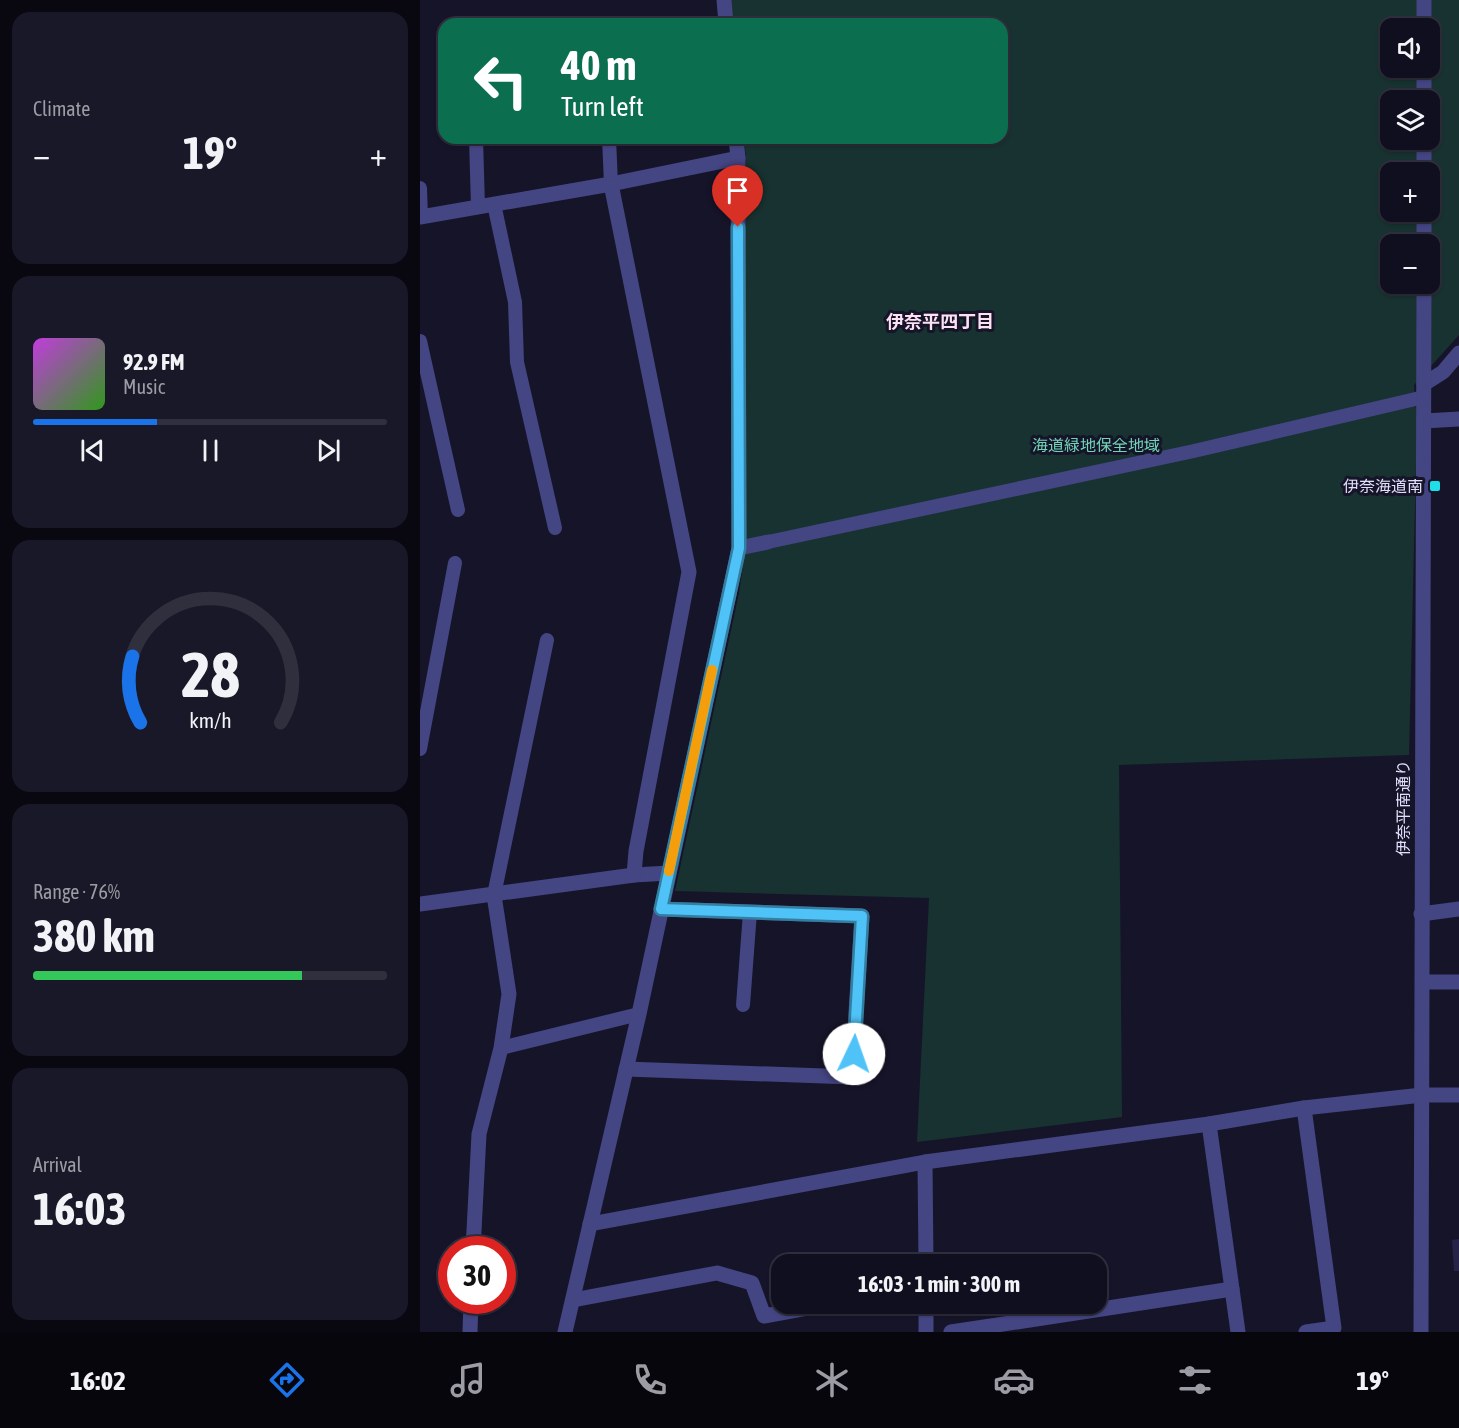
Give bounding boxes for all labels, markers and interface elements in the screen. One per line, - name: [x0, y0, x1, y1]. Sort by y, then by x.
- map controls: [1380, 18, 1440, 294]
- button: sound: [1380, 18, 1440, 78]
- text: 40 m: [561, 41, 636, 89]
- icon: left: [462, 42, 540, 120]
- button: layers: [1380, 90, 1440, 150]
- text: Turn left: [561, 91, 644, 122]
- text: Climate: [33, 97, 90, 120]
- text: 19°: [183, 127, 237, 179]
- text: −: [33, 135, 50, 173]
- text: +: [370, 135, 387, 173]
- button: +: [1380, 162, 1440, 222]
- pin: [712, 165, 763, 227]
- icon: arrive: [721, 174, 754, 207]
- button: −: [1380, 234, 1440, 294]
- district label: 伊奈平四丁目: [886, 311, 994, 332]
- text: 92.9 FM: [123, 349, 185, 375]
- text: Music: [123, 375, 165, 398]
- icon: previous: [76, 434, 109, 467]
- icon: pause: [194, 434, 227, 467]
- icon: next: [312, 434, 345, 467]
- park label: 海道緑地保全地域: [1032, 436, 1160, 454]
- place label: 伊奈海道南: [1343, 477, 1423, 495]
- marker: 伊奈海道南: [1428, 479, 1442, 493]
- text: 28: [181, 639, 239, 710]
- text: km/h: [189, 708, 231, 733]
- street label: 伊奈平南通り: [1394, 760, 1412, 856]
- text: Range · 76%: [33, 880, 120, 903]
- text: 380 km: [33, 910, 155, 962]
- position arrow: [822, 1022, 886, 1086]
- text: Arrival: [33, 1153, 82, 1176]
- text: 16:03: [33, 1183, 127, 1235]
- speed limit sign: 30: [438, 1236, 516, 1314]
- text: 16:03 · 1 min · 300 m: [858, 1271, 1020, 1297]
- icon: directions: [266, 1359, 308, 1401]
- icon: music: [447, 1359, 489, 1401]
- icon: phone: [629, 1359, 671, 1401]
- icon: climate: [811, 1359, 853, 1401]
- icon: car: [993, 1359, 1035, 1401]
- icon: filters: [1174, 1359, 1216, 1401]
- text: 16:02: [70, 1365, 126, 1396]
- text: 19°: [1356, 1365, 1389, 1396]

